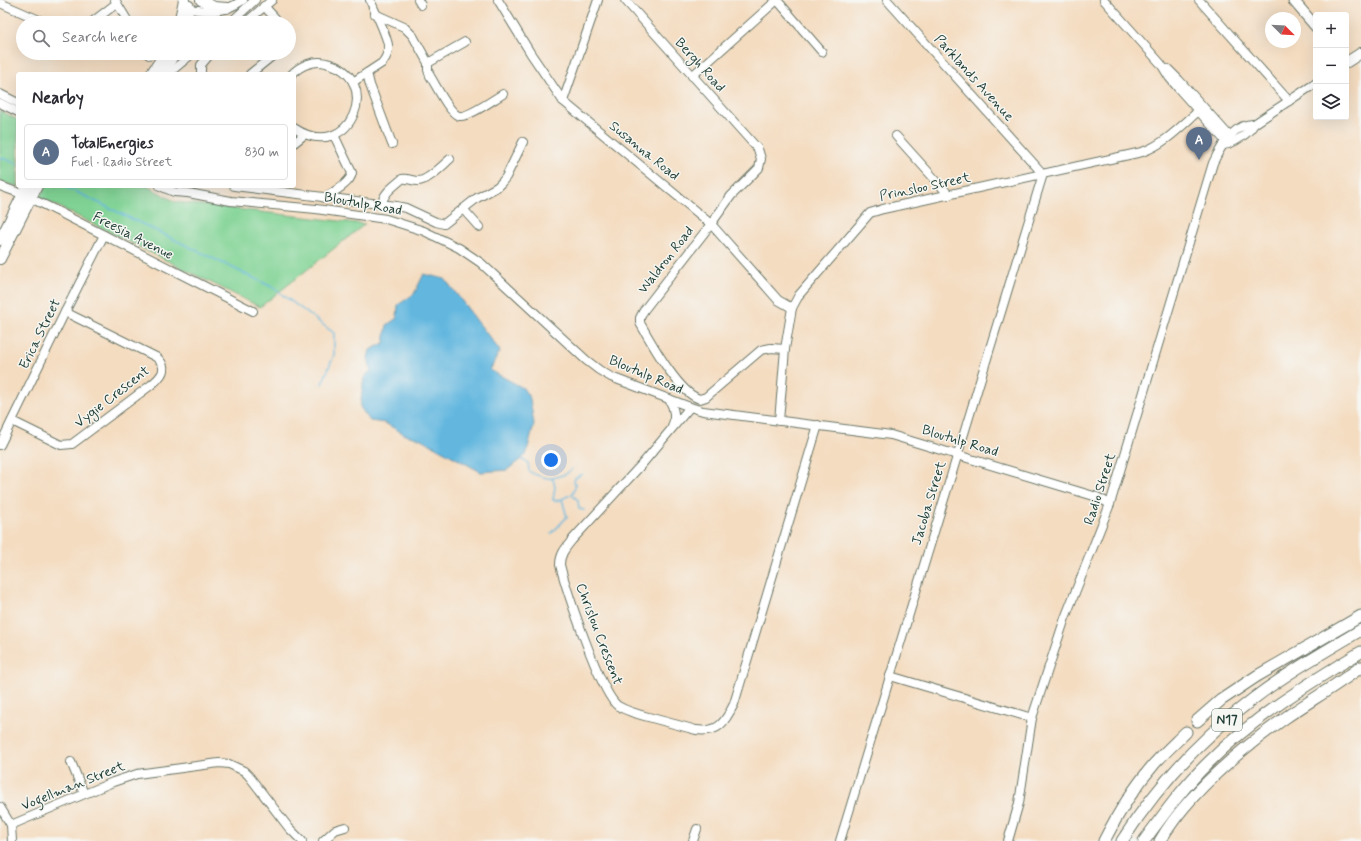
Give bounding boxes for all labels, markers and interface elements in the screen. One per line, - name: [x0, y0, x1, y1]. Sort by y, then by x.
- north arrow: [1265, 12, 1301, 48]
- map controls: [1313, 12, 1349, 120]
- button: +: [1313, 12, 1349, 48]
- search box: [16, 16, 296, 60]
- icon: search: [30, 27, 52, 49]
- text: Search here: [62, 28, 138, 48]
- street label: Parklands Avenue: [930, 31, 1018, 125]
- street label: Bergh Road: [670, 34, 729, 97]
- button: −: [1313, 48, 1349, 84]
- button: layers: [1313, 84, 1349, 120]
- text: Nearby: [32, 87, 84, 109]
- street label: Susanna Road: [605, 117, 683, 185]
- pin: A: [1186, 127, 1212, 160]
- text: TotalEnergies: [71, 134, 154, 154]
- text: A: [42, 144, 50, 161]
- text: 830 m: [244, 144, 279, 161]
- text: Fuel · Radio Street: [71, 154, 172, 171]
- street label: Prinsloo Street: [878, 168, 973, 205]
- street label: Bloutulp Road: [323, 188, 403, 220]
- street label: Freesia Avenue: [90, 208, 176, 264]
- street label: Waldron Road: [634, 223, 698, 297]
- street label: Erica Street: [15, 295, 65, 372]
- street label: Bloutulp Road: [606, 351, 686, 399]
- street label: Vygie Crescent: [71, 362, 154, 433]
- street label: Bloutulp Road: [920, 421, 1000, 461]
- your location: [541, 450, 561, 470]
- street label: Radio Street: [1080, 450, 1120, 527]
- street label: Jacoba Street: [908, 458, 951, 547]
- street label: Chrislou Crescent: [571, 581, 627, 688]
- road number: N17: [1212, 709, 1242, 731]
- street label: Vogellman Street: [19, 757, 129, 817]

